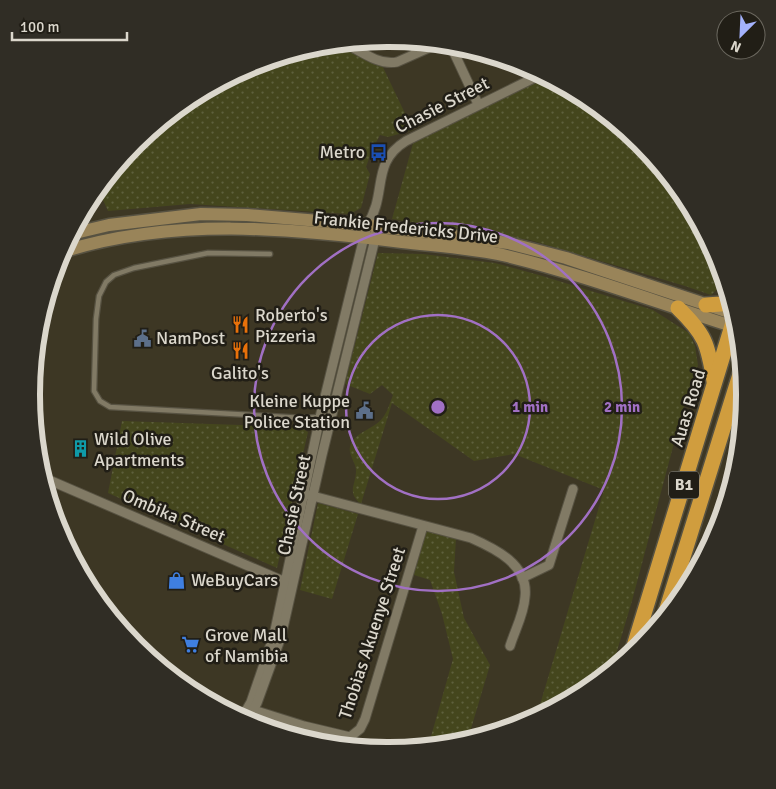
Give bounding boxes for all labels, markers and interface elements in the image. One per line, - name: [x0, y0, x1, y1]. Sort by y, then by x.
- scale bar: [12, 10, 128, 42]
- north arrow: [716, 10, 766, 60]
- text: 100 m: [20, 18, 60, 36]
- text: N: [728, 37, 744, 56]
- street label: Chasie Street: [391, 72, 493, 138]
- place label: Metro: [320, 141, 365, 163]
- bus stop icon: Metro: [369, 142, 389, 162]
- street label: Frankie Fredericks Drive: [313, 206, 499, 248]
- place label: Roberto's Pizzeria: [255, 304, 328, 347]
- restaurant icon: Roberto's Pizzeria: [231, 315, 251, 335]
- place label: NamPost: [156, 327, 225, 349]
- public building icon: NamPost: [132, 328, 152, 348]
- restaurant icon: Galito's: [230, 340, 250, 360]
- place label: Galito's: [211, 362, 269, 384]
- street label: Auas Road: [666, 366, 710, 450]
- place label: Kleine Kuppe Police Station: [244, 390, 350, 433]
- centre of rings: [429, 398, 447, 416]
- text: 1 min: [512, 398, 548, 416]
- text: 2 min: [604, 398, 640, 416]
- public building icon: Kleine Kuppe Police Station: [354, 401, 374, 421]
- place label: Wild Olive Apartments: [94, 428, 184, 471]
- building icon: Wild Olive Apartments: [70, 439, 90, 459]
- street label: Chasie Street: [273, 453, 315, 557]
- road number: B1: [669, 472, 699, 498]
- street label: Ombika Street: [119, 484, 229, 548]
- street label: Thobias Akuenye Street: [334, 544, 410, 722]
- place label: WeBuyCars: [191, 569, 278, 591]
- shop icon: WeBuyCars: [167, 570, 187, 590]
- place label: Grove Mall of Namibia: [205, 624, 288, 667]
- supermarket icon: Grove Mall of Namibia: [181, 635, 201, 655]

